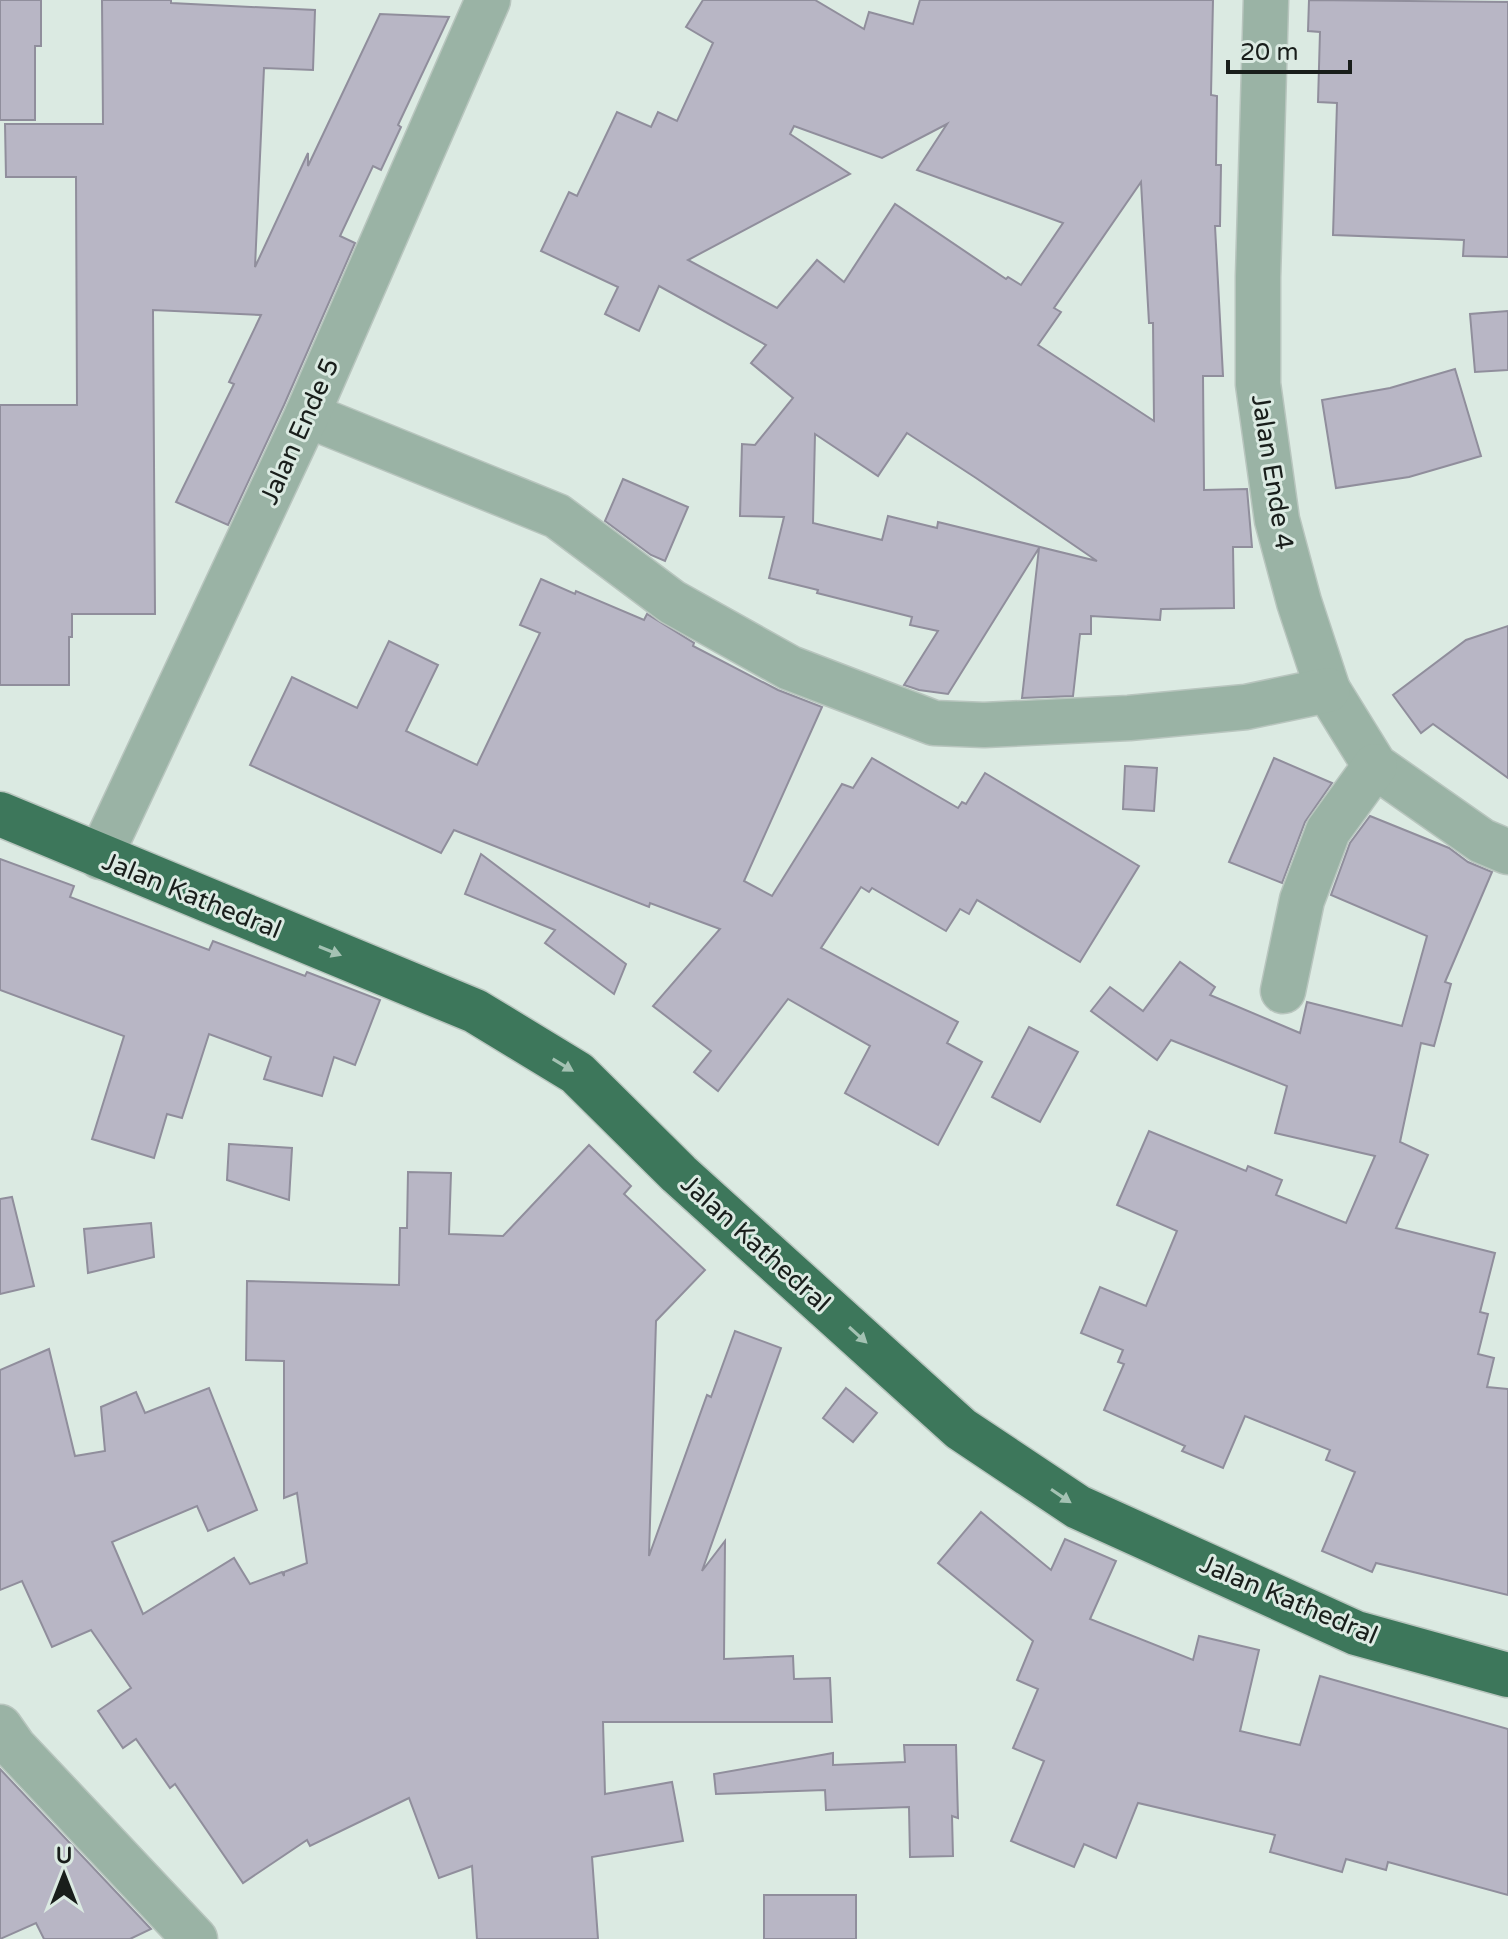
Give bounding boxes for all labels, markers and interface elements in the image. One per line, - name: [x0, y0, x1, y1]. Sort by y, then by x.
- scale bar: [1228, 24, 1350, 74]
- text: 20 m: [1240, 38, 1298, 67]
- street label: Jalan Ende 5: [253, 353, 346, 509]
- street label: Jalan Ende 4: [1245, 392, 1300, 552]
- street label: Jalan Kathedral: [98, 845, 286, 945]
- one-way arrow: [318, 945, 342, 958]
- one-way arrow: [552, 1057, 575, 1072]
- street label: Jalan Kathedral: [675, 1168, 837, 1318]
- one-way arrow: [848, 1326, 867, 1344]
- one-way arrow: [1051, 1488, 1072, 1503]
- street label: Jalan Kathedral: [1195, 1548, 1382, 1651]
- north arrow: [24, 1835, 104, 1915]
- text: U: [56, 1843, 72, 1869]

